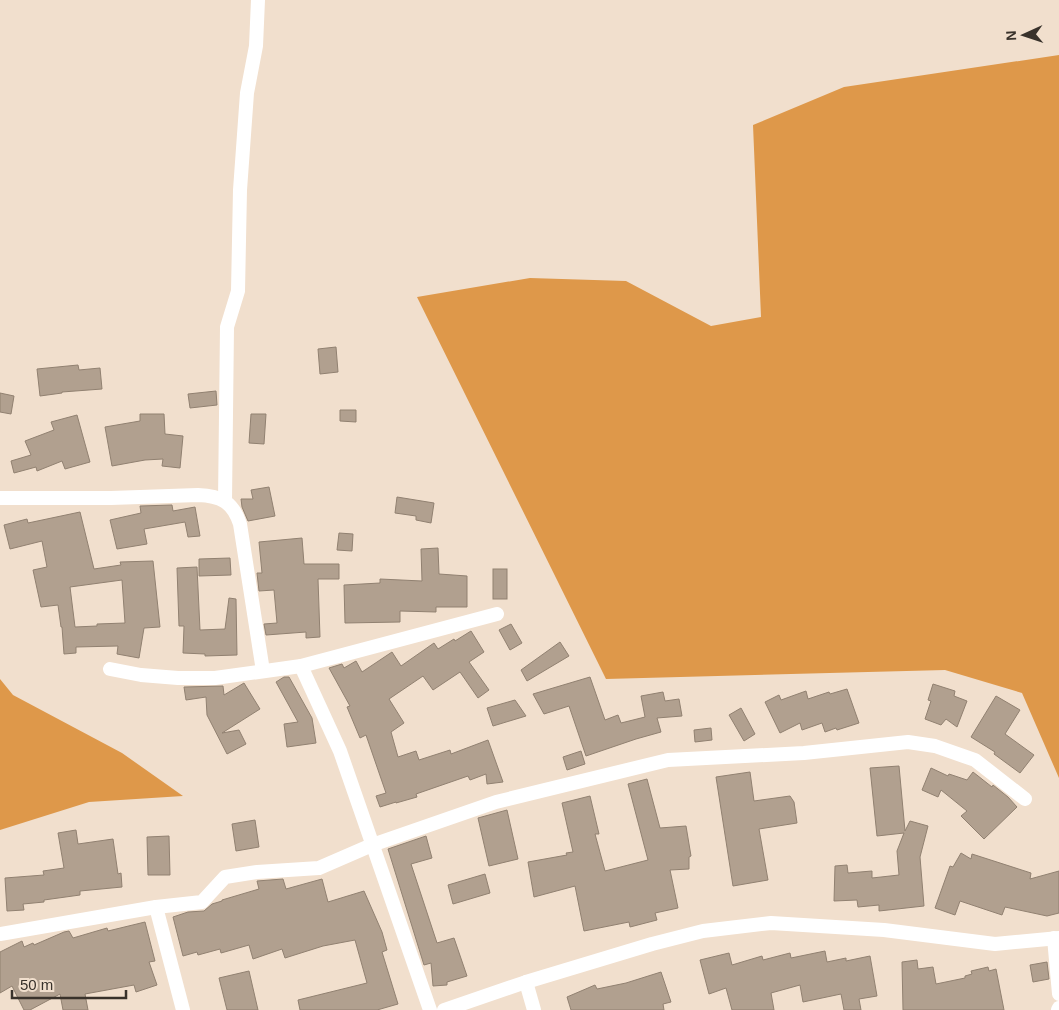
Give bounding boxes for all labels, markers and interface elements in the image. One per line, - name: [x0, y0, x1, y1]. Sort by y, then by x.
- north arrow: [999, 10, 1049, 60]
- text: N: [1003, 30, 1019, 41]
- scale bar: [12, 968, 126, 1000]
- text: 50 m: [20, 976, 53, 993]

